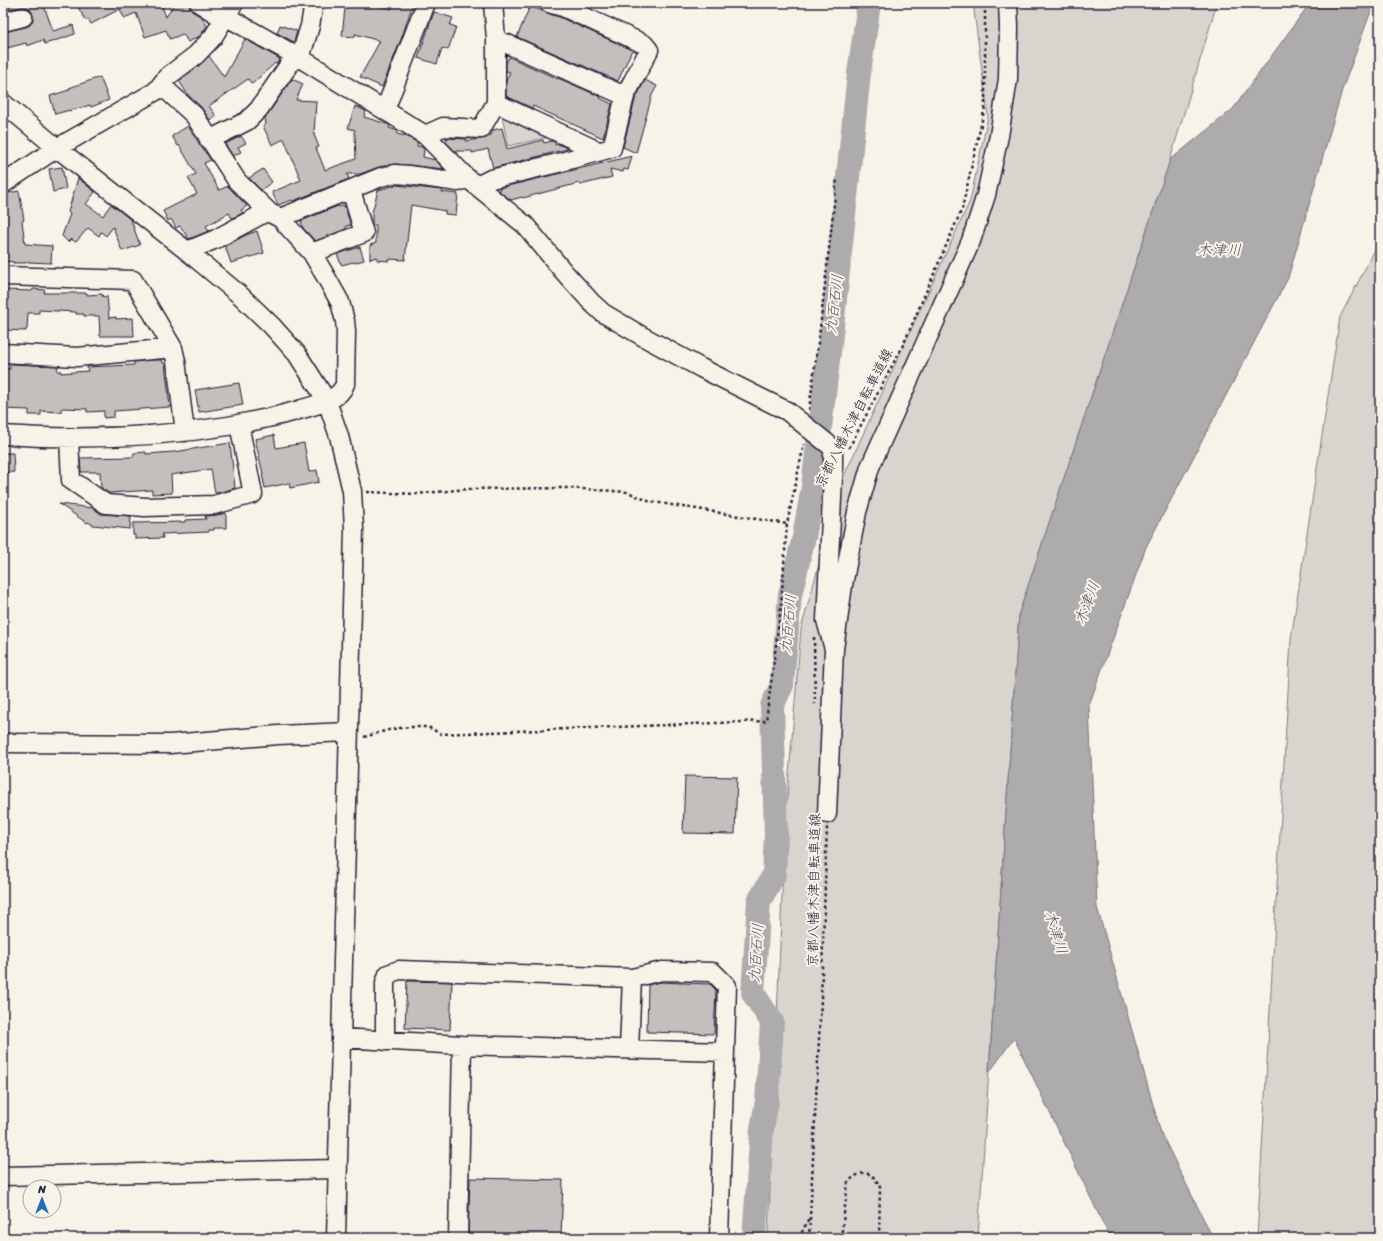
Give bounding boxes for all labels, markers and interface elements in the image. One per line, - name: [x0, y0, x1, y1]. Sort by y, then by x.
- water label: 木津川: [1196, 237, 1242, 263]
- water label: 九百石川: [817, 273, 851, 335]
- street label: 京都八幡木津自転車道線: [808, 344, 900, 492]
- water label: 木津川: [1067, 577, 1107, 629]
- water label: 九百石川: [772, 593, 804, 655]
- street label: 京都八幡木津自転車道線: [800, 813, 828, 967]
- water label: 木津川: [1037, 907, 1075, 957]
- water label: 九百石川: [741, 922, 771, 984]
- north arrow: [22, 1179, 62, 1219]
- text: N: [37, 1180, 46, 1199]

